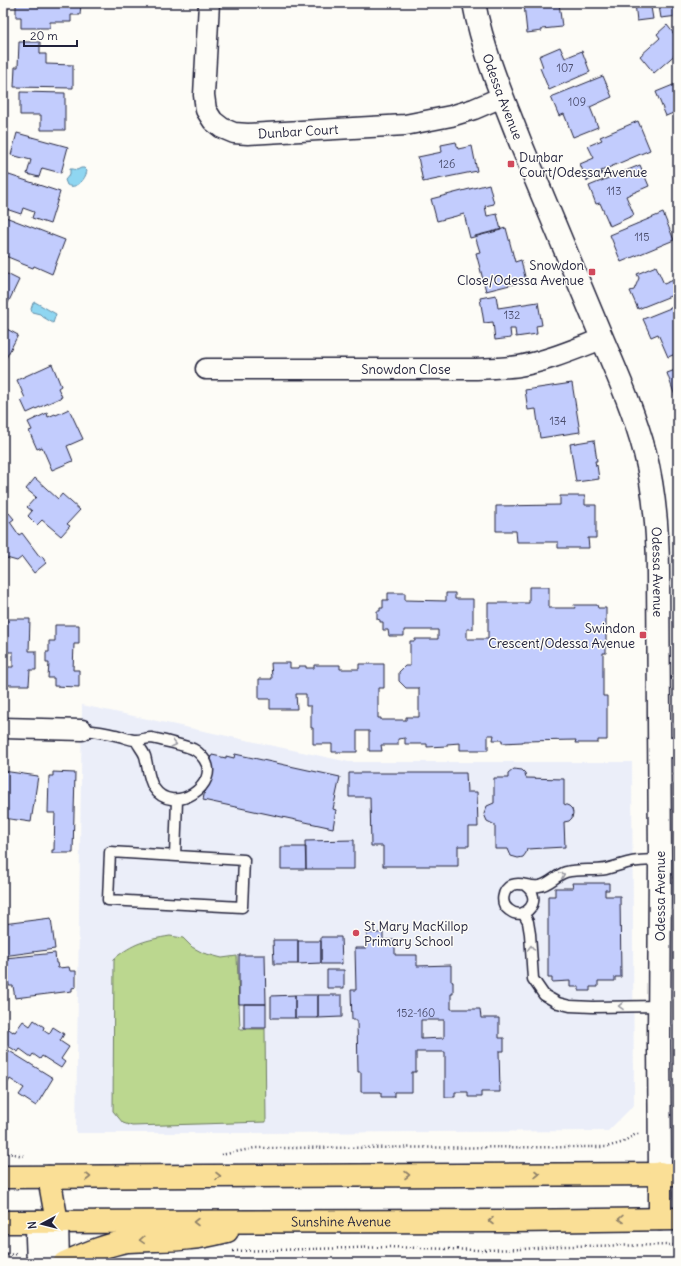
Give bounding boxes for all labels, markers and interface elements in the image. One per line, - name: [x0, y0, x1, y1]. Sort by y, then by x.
- scale bar: [24, 22, 77, 48]
- text: 20 m: [30, 28, 58, 43]
- street label: Odessa Avenue: [479, 51, 527, 142]
- house number: 107: [557, 61, 574, 75]
- house number: 109: [568, 95, 586, 109]
- street label: Dunbar Court: [258, 120, 339, 142]
- place label: Dunbar Court/Odessa Avenue: [519, 149, 647, 181]
- house number: 126: [439, 157, 455, 171]
- marker: Dunbar Court/Odessa Avenue: [506, 159, 516, 169]
- house number: 113: [607, 184, 621, 198]
- house number: 115: [634, 230, 650, 244]
- place label: Snowdon Close/Odessa Avenue: [457, 257, 584, 289]
- marker: Snowdon Close/Odessa Avenue: [587, 267, 597, 277]
- house number: 132: [504, 308, 520, 322]
- street label: Snowdon Close: [361, 361, 451, 378]
- house number: 134: [550, 414, 566, 428]
- street label: Odessa Avenue: [648, 526, 667, 617]
- place label: Swindon Crescent/Odessa Avenue: [488, 620, 635, 652]
- marker: Swindon Crescent/Odessa Avenue: [638, 630, 648, 640]
- one-way arrow: [171, 739, 177, 747]
- street label: Odessa Avenue: [652, 851, 669, 941]
- one-way arrow: [558, 871, 565, 879]
- place label: St Mary MacKillop Primary School: [364, 918, 468, 950]
- marker: St Mary MacKillop Primary School: [351, 928, 361, 938]
- one-way arrow: [527, 945, 535, 951]
- one-way arrow: [618, 1002, 624, 1010]
- house number: 152-160: [397, 1006, 435, 1020]
- one-way arrow: [534, 1170, 540, 1178]
- one-way arrow: [404, 1171, 410, 1179]
- one-way arrow: [215, 1172, 221, 1180]
- one-way arrow: [85, 1173, 91, 1181]
- north arrow: [22, 1204, 62, 1244]
- street label: Sunshine Avenue: [291, 1213, 391, 1230]
- one-way arrow: [618, 1215, 624, 1223]
- one-way arrow: [488, 1217, 494, 1225]
- one-way arrow: [193, 1218, 199, 1226]
- text: N: [25, 1221, 39, 1230]
- one-way arrow: [139, 1236, 145, 1245]

